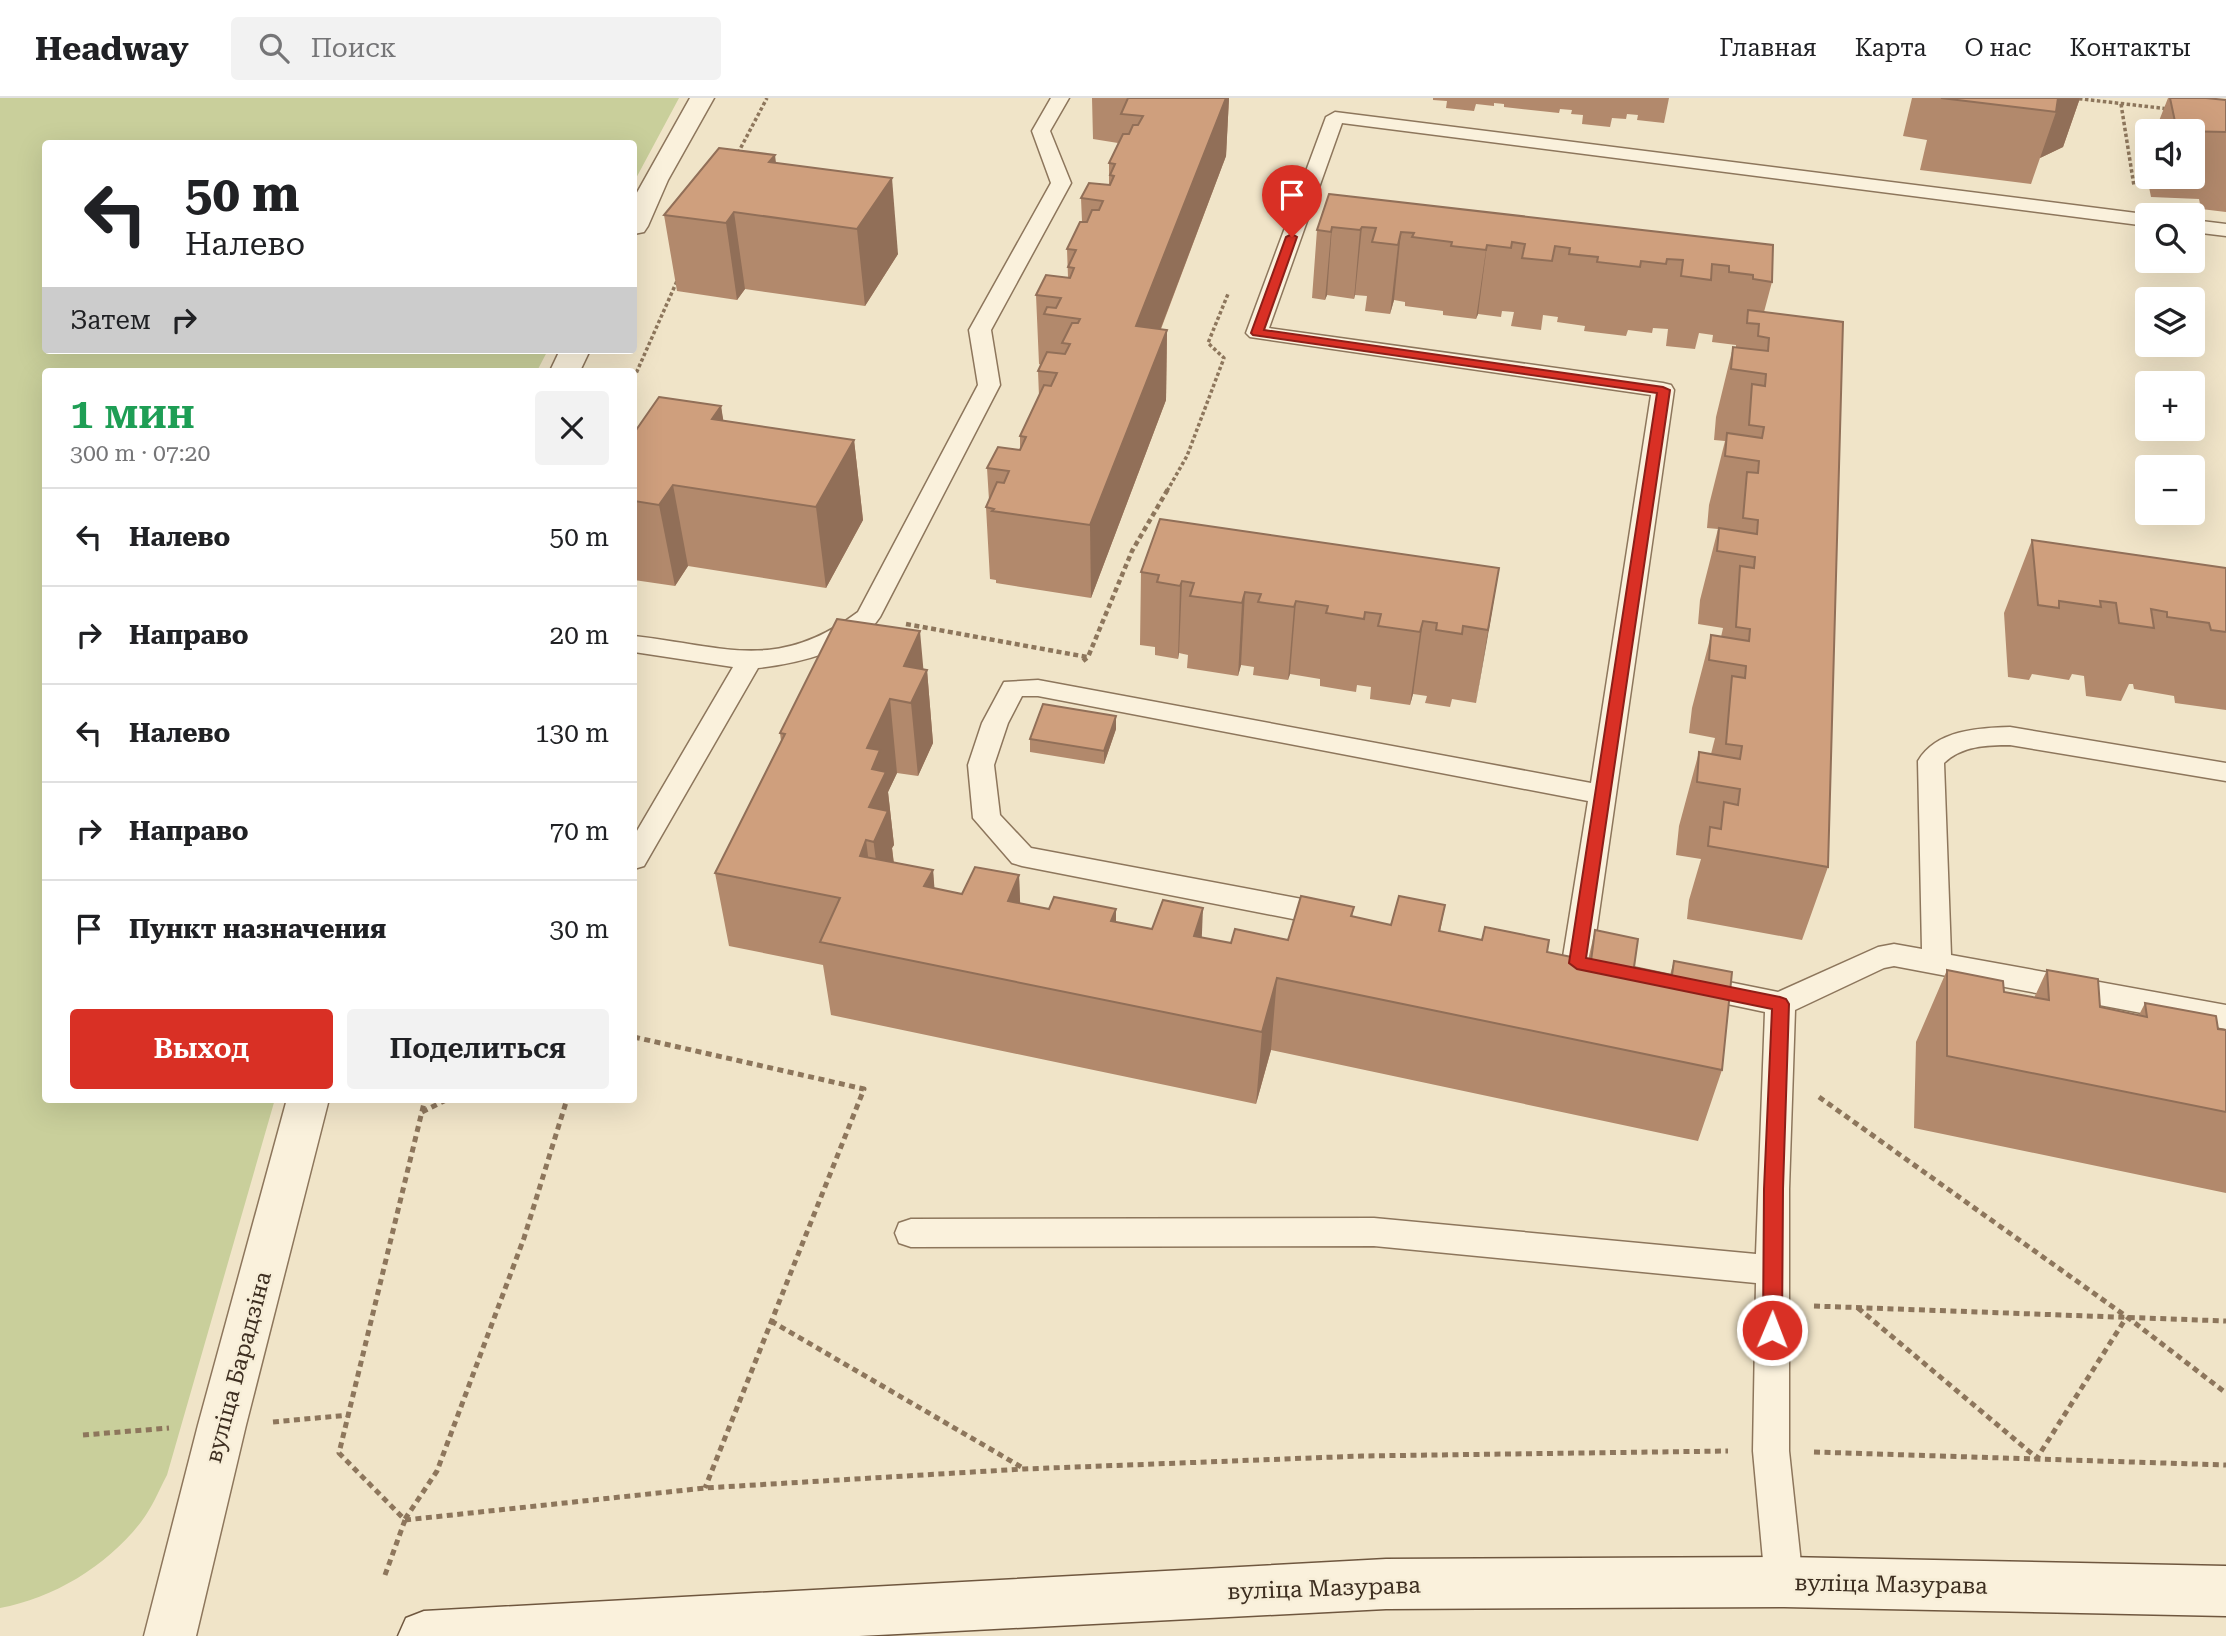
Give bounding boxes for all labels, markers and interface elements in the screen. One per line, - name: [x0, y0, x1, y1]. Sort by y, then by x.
- search box: [231, 17, 721, 80]
- text: Headway: [35, 29, 189, 68]
- icon: search: [255, 29, 293, 67]
- text: Поиск: [311, 33, 396, 63]
- text: Главная: [1719, 34, 1817, 62]
- text: Карта: [1855, 34, 1926, 62]
- text: О нас: [1964, 34, 2031, 62]
- text: Контакты: [2069, 34, 2191, 62]
- map controls: [2135, 119, 2205, 525]
- button: sound: [2135, 119, 2205, 189]
- pin: [1262, 165, 1322, 237]
- text: 50 m: [185, 166, 300, 223]
- icon: left: [70, 168, 161, 259]
- icon: arrive: [1273, 176, 1311, 214]
- button: search: [2135, 203, 2205, 273]
- text: Налево: [185, 225, 305, 263]
- button: layers: [2135, 287, 2205, 357]
- icon: right: [165, 301, 203, 339]
- text: Затем: [70, 305, 151, 335]
- button: +: [2135, 371, 2205, 441]
- text: 1 мин: [70, 389, 195, 438]
- button: close: [535, 391, 609, 465]
- text: 300 m · 07:20: [70, 440, 210, 467]
- button: −: [2135, 455, 2205, 525]
- icon: left: [70, 518, 108, 556]
- text: Налево: [129, 522, 230, 552]
- text: 50 m: [550, 522, 609, 552]
- icon: right: [70, 616, 108, 654]
- text: Направо: [129, 620, 249, 650]
- text: 20 m: [550, 620, 609, 650]
- icon: left: [70, 714, 108, 752]
- text: Налево: [129, 718, 230, 748]
- text: 130 m: [535, 718, 609, 748]
- icon: right: [70, 812, 108, 850]
- text: Направо: [129, 816, 249, 846]
- text: 70 m: [550, 816, 609, 846]
- icon: arrive: [70, 910, 108, 948]
- text: Пункт назначения: [129, 914, 386, 944]
- text: 30 m: [550, 914, 609, 944]
- button: Выход: [70, 1009, 333, 1089]
- button: Поделиться: [347, 1009, 609, 1089]
- street label: вуліца Барадзіна: [200, 1268, 277, 1466]
- position arrow: [1735, 1293, 1809, 1367]
- street label: вуліца Мазурава: [1794, 1569, 1988, 1600]
- street label: вуліца Мазурава: [1227, 1572, 1422, 1605]

